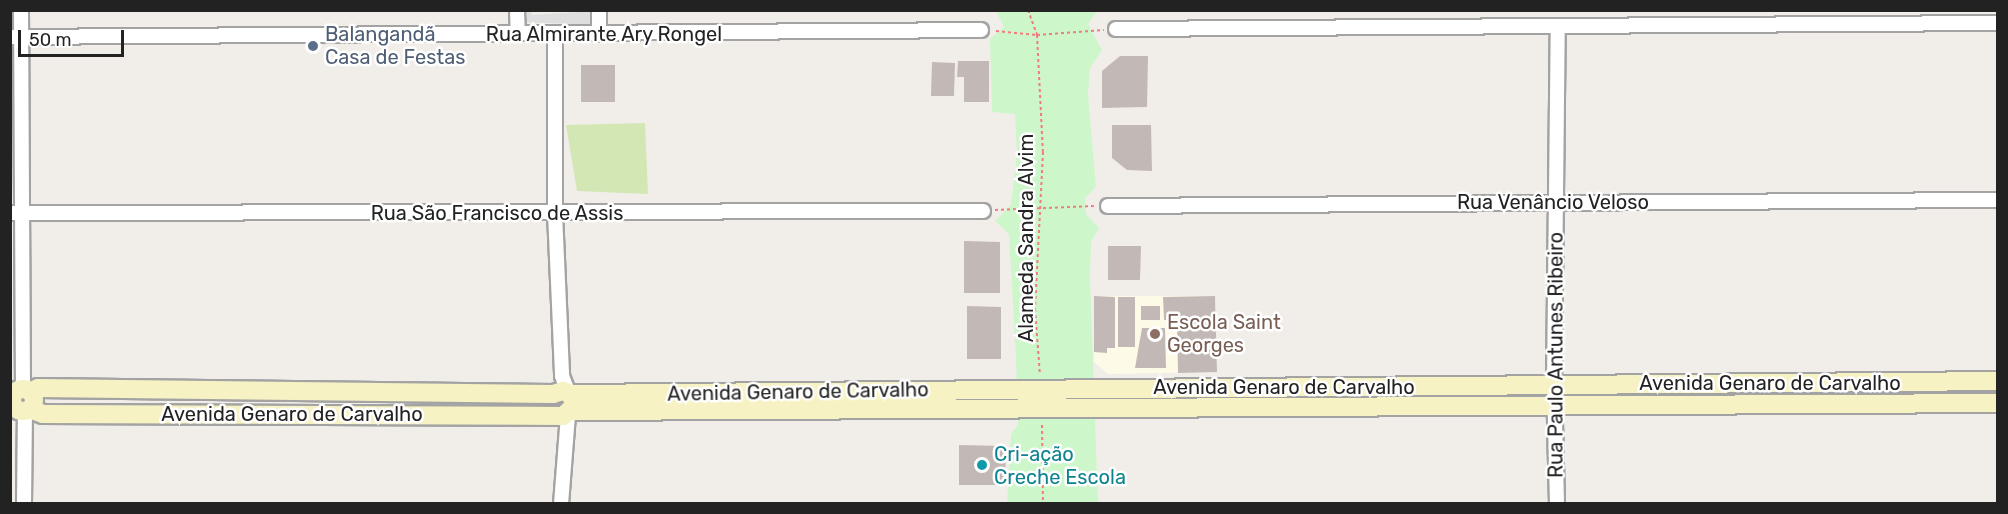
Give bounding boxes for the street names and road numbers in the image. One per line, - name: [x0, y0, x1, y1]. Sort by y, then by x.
- street label: Rua Almirante Ary Rongel: [485, 22, 723, 46]
- street label: Alameda Sandra Alvim: [1014, 134, 1038, 342]
- street label: Rua Venâncio Veloso: [1456, 190, 1650, 214]
- street label: Rua São Francisco de Assis: [370, 201, 624, 225]
- street label: Rua Paulo Antunes Ribeiro: [1544, 232, 1568, 478]
- street label: Avenida Genaro de Carvalho: [1639, 371, 1901, 395]
- street label: Avenida Genaro de Carvalho: [1153, 375, 1415, 399]
- street label: Avenida Genaro de Carvalho: [667, 378, 929, 406]
- street label: Avenida Genaro de Carvalho: [161, 402, 423, 426]

